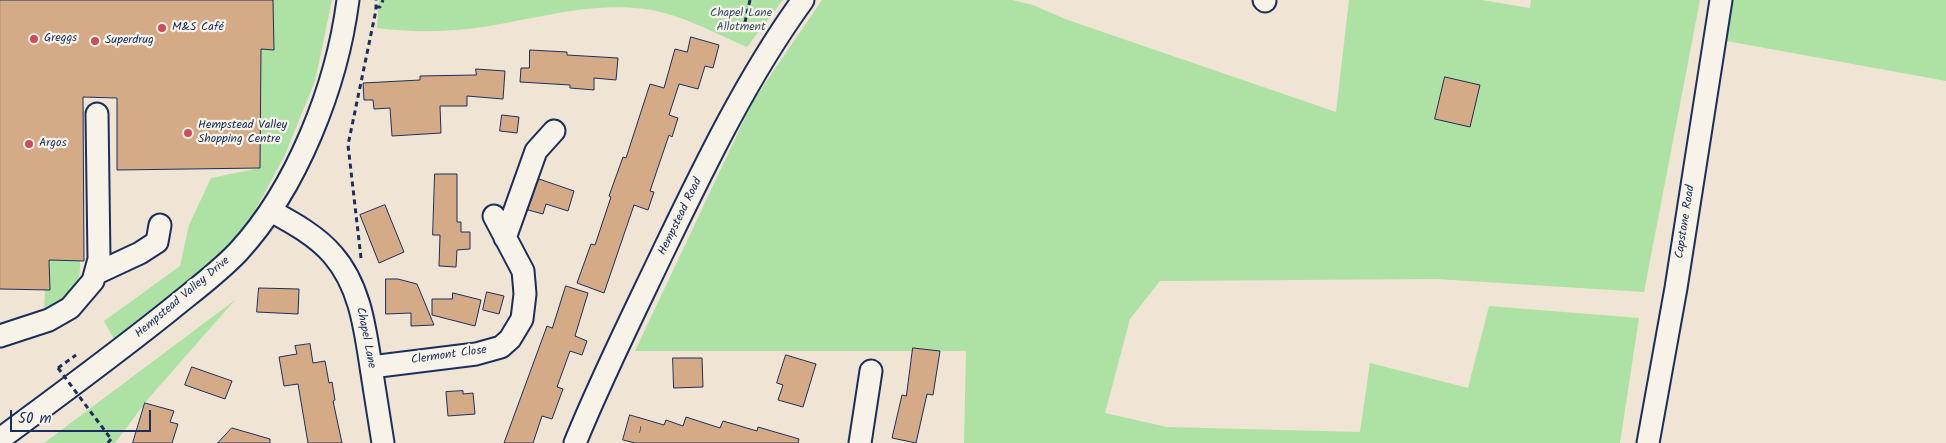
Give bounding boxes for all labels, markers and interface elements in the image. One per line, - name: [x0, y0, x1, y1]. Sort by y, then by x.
- park label: Chapel Lane Allotment: [710, 7, 772, 35]
- place label: M&S Café: [172, 21, 224, 35]
- marker: M&S Café: [156, 22, 168, 34]
- place label: Greggs: [44, 32, 77, 46]
- marker: Greggs: [28, 33, 40, 45]
- place label: Superdrug: [105, 34, 154, 48]
- marker: Superdrug: [89, 35, 101, 47]
- place label: Hempstead Valley Shopping Centre: [198, 119, 287, 147]
- marker: Hempstead Valley Shopping Centre: [182, 127, 194, 139]
- place label: Argos: [39, 137, 67, 151]
- marker: Argos: [23, 138, 35, 150]
- street label: Hempstead Road: [656, 176, 706, 258]
- street label: Capstone Road: [1673, 184, 1699, 260]
- street label: Hempstead Valley Drive: [133, 254, 233, 342]
- street label: Chapel Lane: [352, 306, 378, 370]
- street label: Clermont Close: [410, 344, 488, 368]
- scale bar: [12, 400, 154, 432]
- text: 50 m: [18, 407, 52, 431]
- house number: 1: [638, 425, 642, 437]

